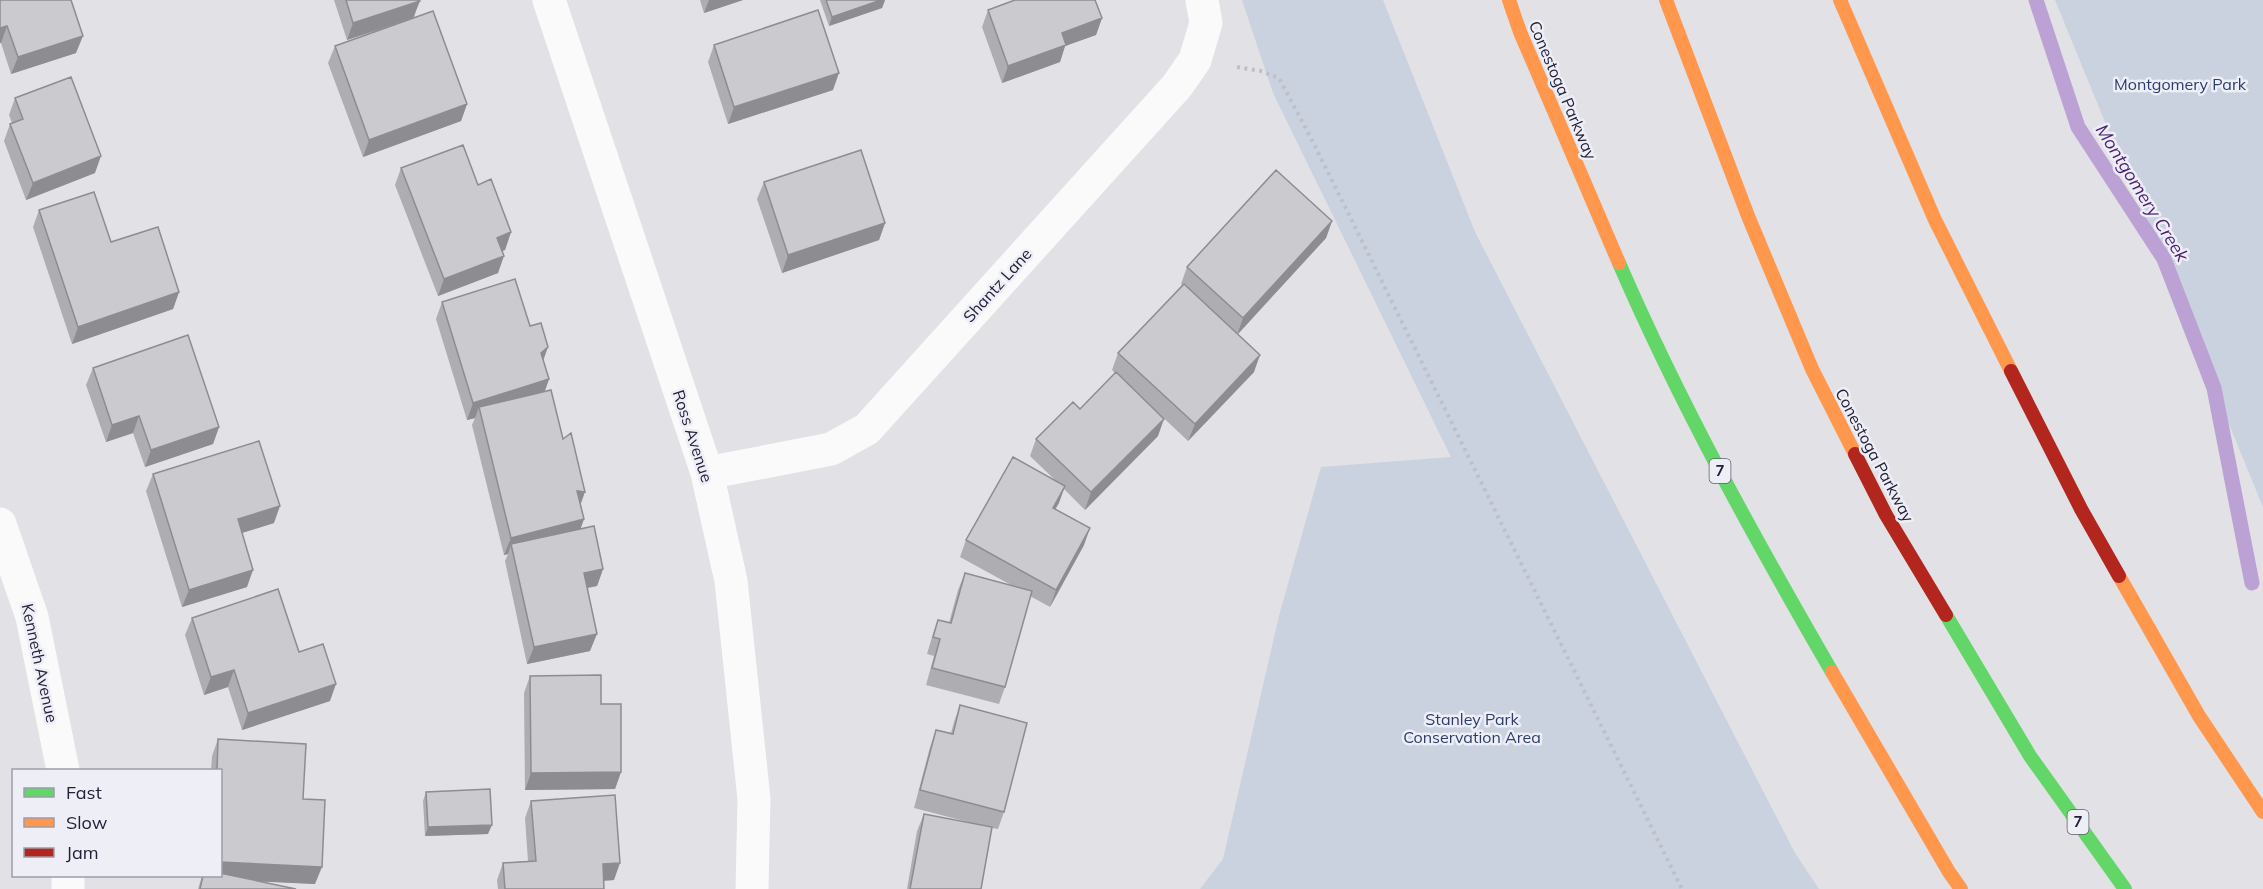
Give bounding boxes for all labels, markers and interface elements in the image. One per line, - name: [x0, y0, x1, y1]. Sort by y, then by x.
- street label: Conestoga Parkway: [1525, 18, 1601, 163]
- park label: Montgomery Park: [2114, 74, 2247, 94]
- water label: Montgomery Creek: [2091, 120, 2194, 266]
- street label: Shantz Lane: [959, 244, 1035, 326]
- street label: Conestoga Parkway: [1831, 385, 1919, 526]
- street label: Ross Avenue: [669, 387, 717, 485]
- road number: 7: [1710, 459, 1730, 483]
- street label: Kenneth Avenue: [18, 602, 62, 724]
- park label: Stanley Park Conservation Area: [1403, 709, 1541, 747]
- legend: [12, 769, 222, 877]
- text: Fast: [66, 781, 102, 804]
- road number: 7: [2068, 810, 2088, 834]
- text: Slow: [66, 811, 108, 834]
- text: Jam: [66, 841, 99, 864]

